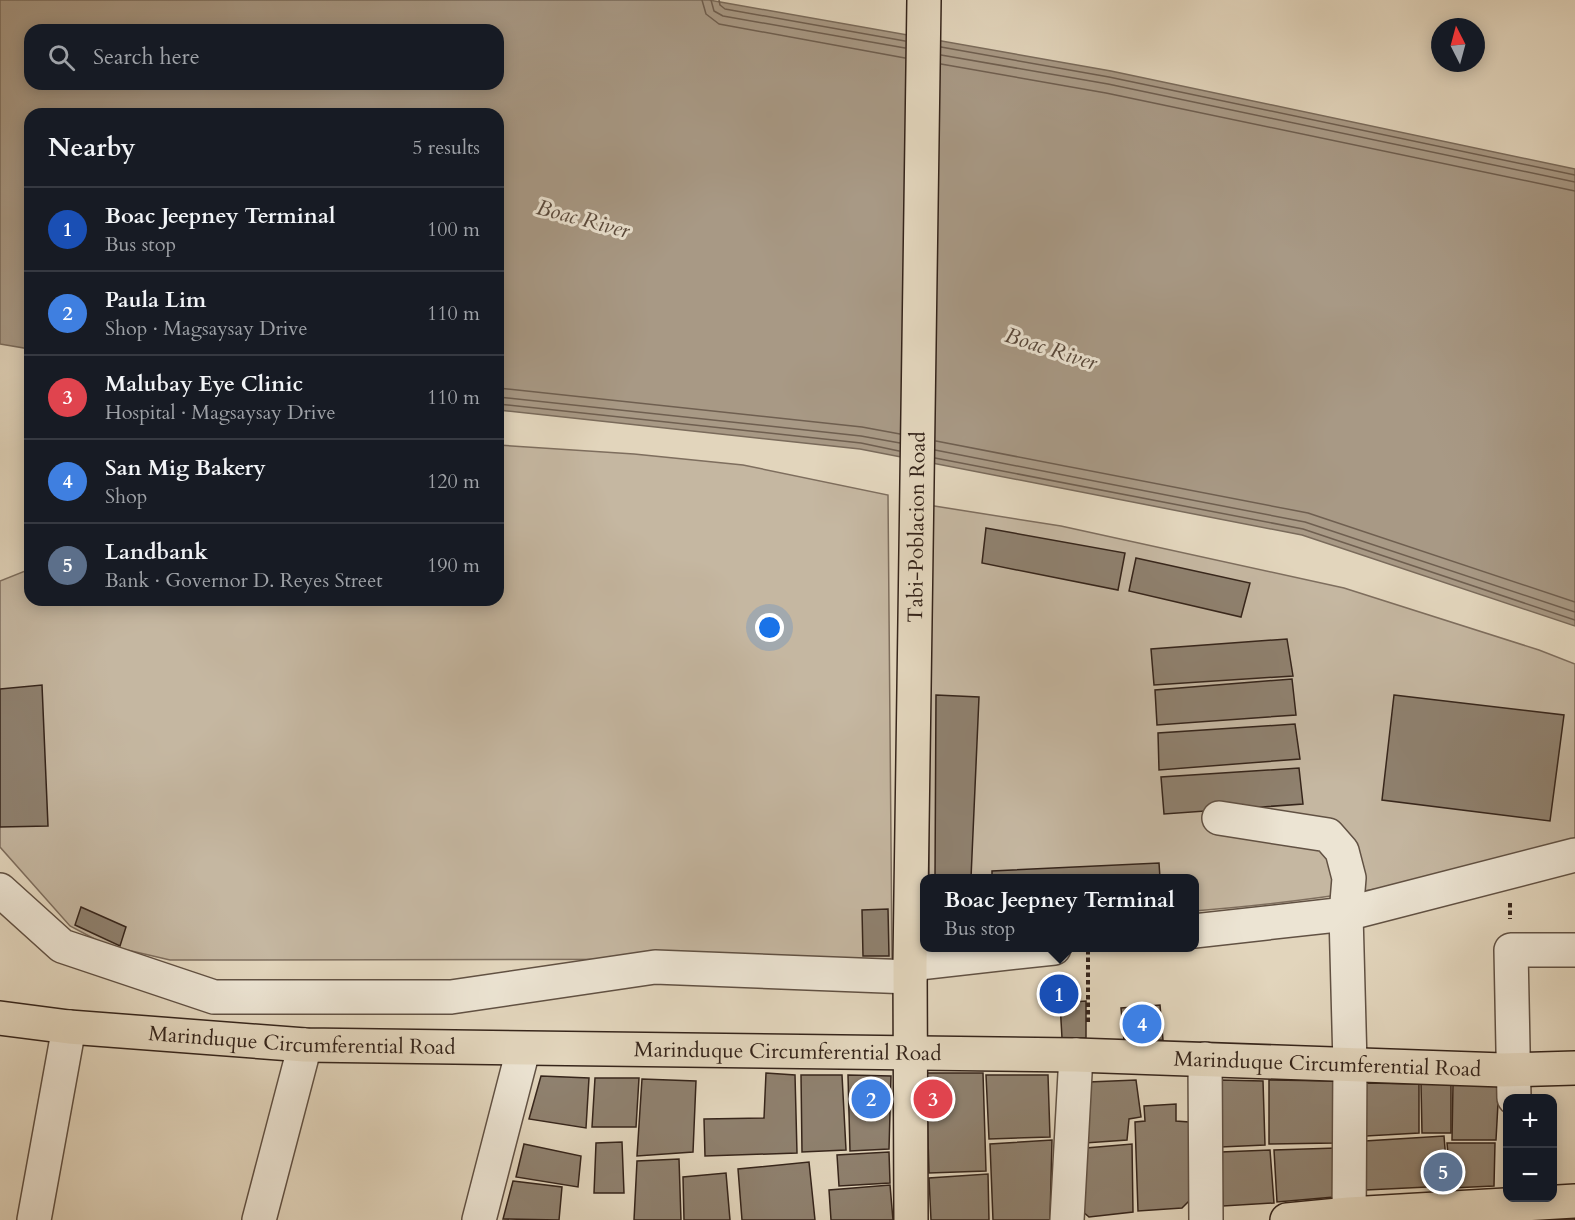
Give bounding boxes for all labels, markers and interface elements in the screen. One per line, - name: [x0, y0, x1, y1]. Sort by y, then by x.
- north arrow: [1431, 18, 1485, 72]
- search box: [24, 24, 504, 90]
- icon: search: [45, 41, 78, 74]
- text: Search here: [93, 42, 200, 72]
- text: Nearby: [48, 130, 136, 165]
- text: 5 results: [412, 134, 480, 161]
- water label: Boac River: [533, 192, 634, 246]
- text: Boac Jeepney Terminal: [105, 201, 335, 231]
- text: 1: [62, 216, 73, 243]
- text: 100 m: [427, 216, 480, 243]
- text: Bus stop: [105, 231, 176, 258]
- text: Paula Lim: [105, 285, 206, 315]
- text: 2: [62, 300, 73, 327]
- text: 110 m: [427, 300, 480, 327]
- text: Shop · Magsaysay Drive: [105, 315, 308, 342]
- water label: Boac River: [1001, 320, 1102, 378]
- text: Malubay Eye Clinic: [105, 369, 303, 399]
- text: 3: [62, 384, 73, 411]
- text: 110 m: [427, 384, 480, 411]
- text: Hospital · Magsaysay Drive: [105, 399, 336, 426]
- street label: Tabi-Poblacion Road: [900, 431, 932, 623]
- text: San Mig Bakery: [105, 453, 266, 483]
- text: 4: [62, 468, 73, 495]
- text: 120 m: [427, 468, 480, 495]
- text: Shop: [105, 483, 147, 510]
- text: Landbank: [105, 537, 208, 567]
- text: 5: [62, 552, 73, 579]
- text: 190 m: [427, 552, 480, 579]
- text: Bank · Governor D. Reyes Street: [105, 567, 383, 594]
- your location: [755, 613, 784, 642]
- popup: [920, 874, 1199, 952]
- text: Boac Jeepney Terminal: [944, 885, 1175, 915]
- text: Bus stop: [944, 915, 1015, 942]
- pin: 1: [1040, 972, 1078, 1016]
- pin: 4: [1122, 1002, 1162, 1046]
- street label: Marinduque Circumferential Road: [147, 1019, 456, 1061]
- street label: Marinduque Circumferential Road: [634, 1035, 942, 1068]
- street label: Marinduque Circumferential Road: [1173, 1044, 1482, 1084]
- pin: 2: [852, 1076, 890, 1122]
- pin: 3: [914, 1076, 952, 1122]
- map controls: [1503, 1094, 1557, 1202]
- button: +: [1503, 1094, 1557, 1148]
- button: −: [1503, 1148, 1557, 1202]
- pin: 5: [1424, 1150, 1462, 1194]

